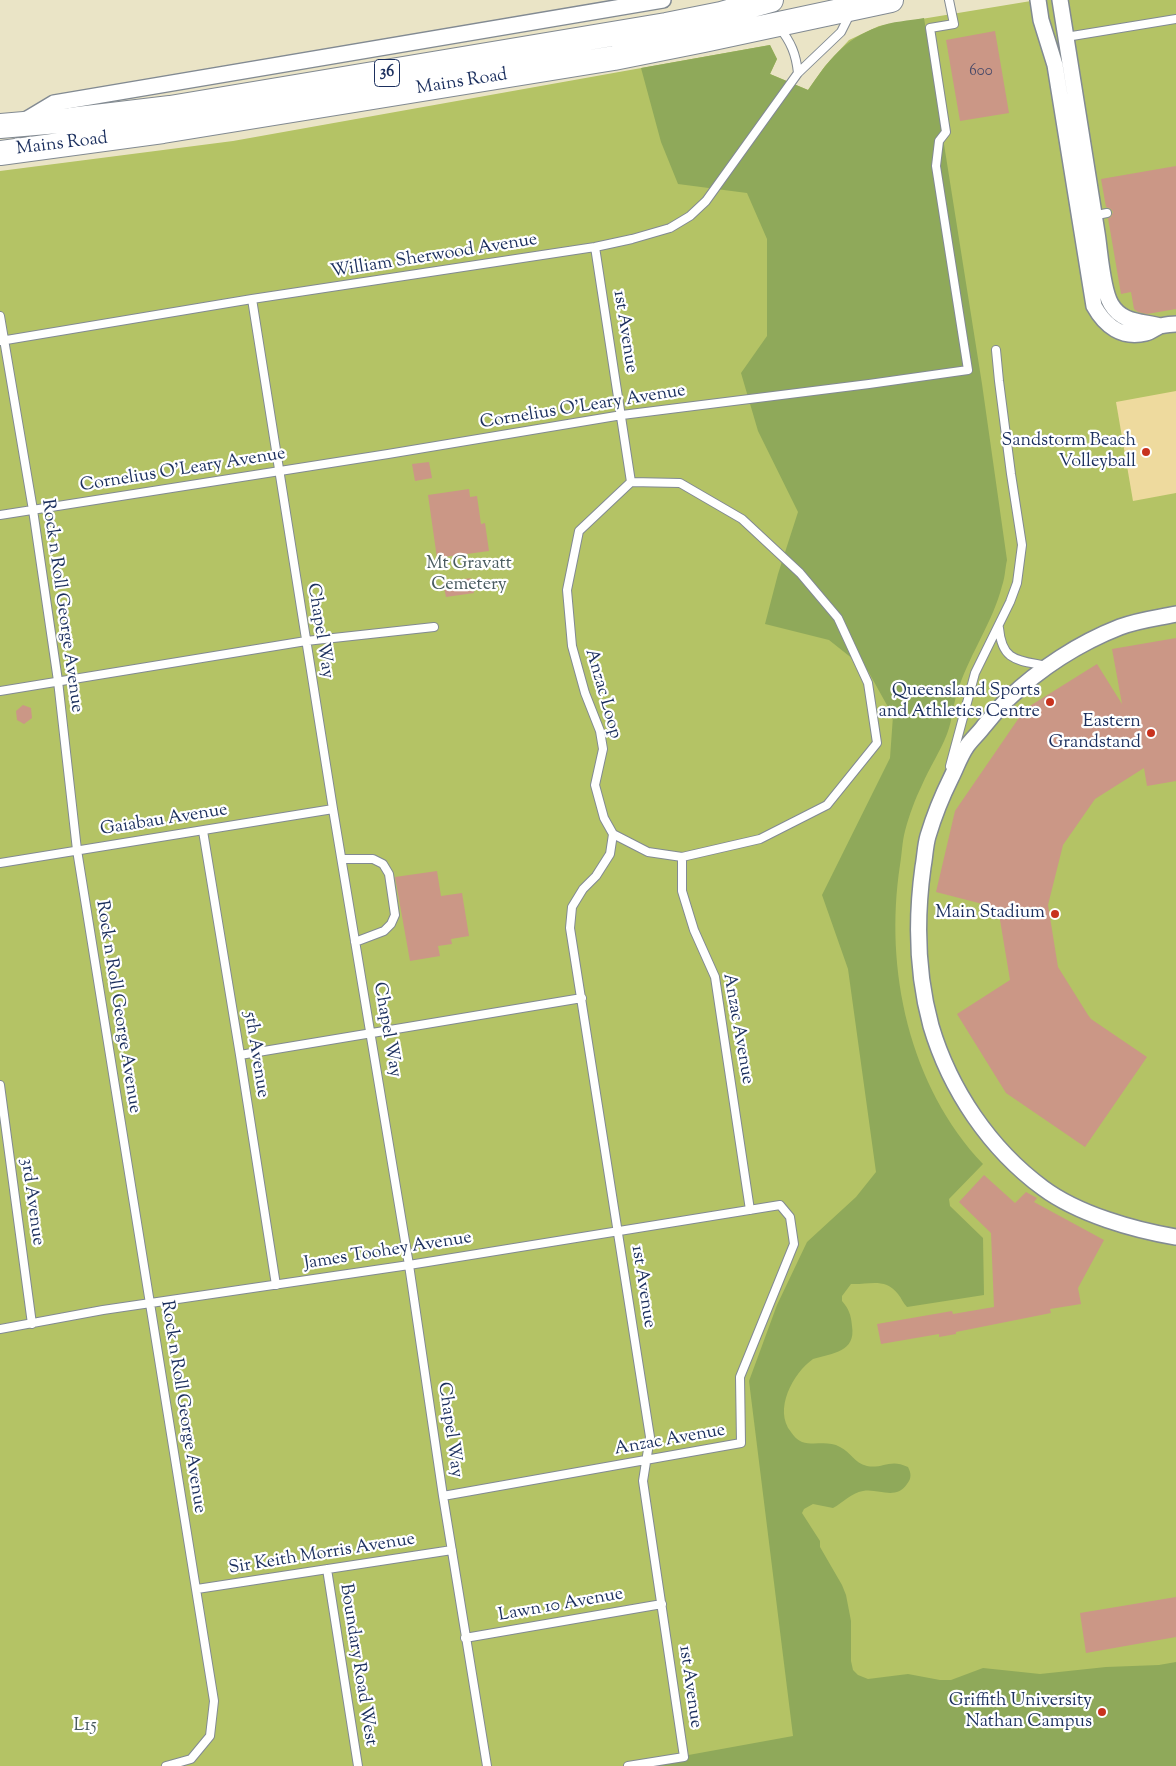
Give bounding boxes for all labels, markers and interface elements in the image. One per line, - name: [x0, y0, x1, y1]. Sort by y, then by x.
- road number: 36: [374, 59, 400, 86]
- house number: 600: [969, 63, 993, 81]
- street label: Mains Road: [415, 65, 509, 101]
- street label: Mains Road: [15, 129, 109, 161]
- street label: William Sherwood Avenue: [329, 230, 539, 284]
- street label: 1st Avenue: [607, 289, 641, 375]
- street label: Cornelius O'Leary Avenue: [479, 381, 687, 435]
- place label: Sandstorm Beach Volleyball: [1001, 431, 1136, 474]
- street label: Cornelius O'Leary Avenue: [79, 444, 287, 498]
- marker: Sandstorm Beach Volleyball: [1140, 446, 1152, 458]
- street label: Rock n Roll George Avenue: [35, 498, 87, 714]
- park label: Mt Gravatt Cemetery: [426, 554, 512, 596]
- street label: Chapel Way: [301, 582, 337, 680]
- street label: Anzac Loop: [579, 647, 625, 741]
- place label: Queensland Sports and Athletics Centre: [879, 681, 1040, 724]
- marker: Queensland Sports and Athletics Centre: [1044, 696, 1056, 708]
- place label: Eastern Grandstand: [1048, 712, 1141, 754]
- marker: Eastern Grandstand: [1145, 727, 1157, 739]
- street label: Gaiabau Avenue: [99, 800, 229, 842]
- street label: Rock n Roll George Avenue: [90, 899, 144, 1115]
- place label: Main Stadium: [935, 903, 1045, 925]
- marker: Main Stadium: [1049, 908, 1061, 920]
- street label: Anzac Avenue: [717, 972, 757, 1086]
- street label: Chapel Way: [367, 981, 405, 1079]
- street label: 5th Avenue: [238, 1010, 272, 1100]
- street label: 3rd Avenue: [14, 1157, 48, 1247]
- street label: James Toohey Avenue: [303, 1228, 473, 1276]
- street label: 1st Avenue: [625, 1244, 659, 1330]
- street label: Rock n Roll George Avenue: [155, 1299, 209, 1515]
- street label: Chapel Way: [432, 1381, 466, 1479]
- street label: Anzac Avenue: [613, 1421, 727, 1461]
- street label: Sir Keith Morris Avenue: [227, 1530, 417, 1580]
- street label: Boundary Road West: [334, 1582, 380, 1748]
- street label: Lawn 10 Avenue: [497, 1584, 625, 1628]
- street label: 1st Avenue: [673, 1644, 705, 1730]
- place label: Griffith University Nathan Campus: [949, 1691, 1092, 1734]
- marker: Griffith University Nathan Campus: [1096, 1706, 1108, 1718]
- park label: L15: [73, 1716, 97, 1738]

